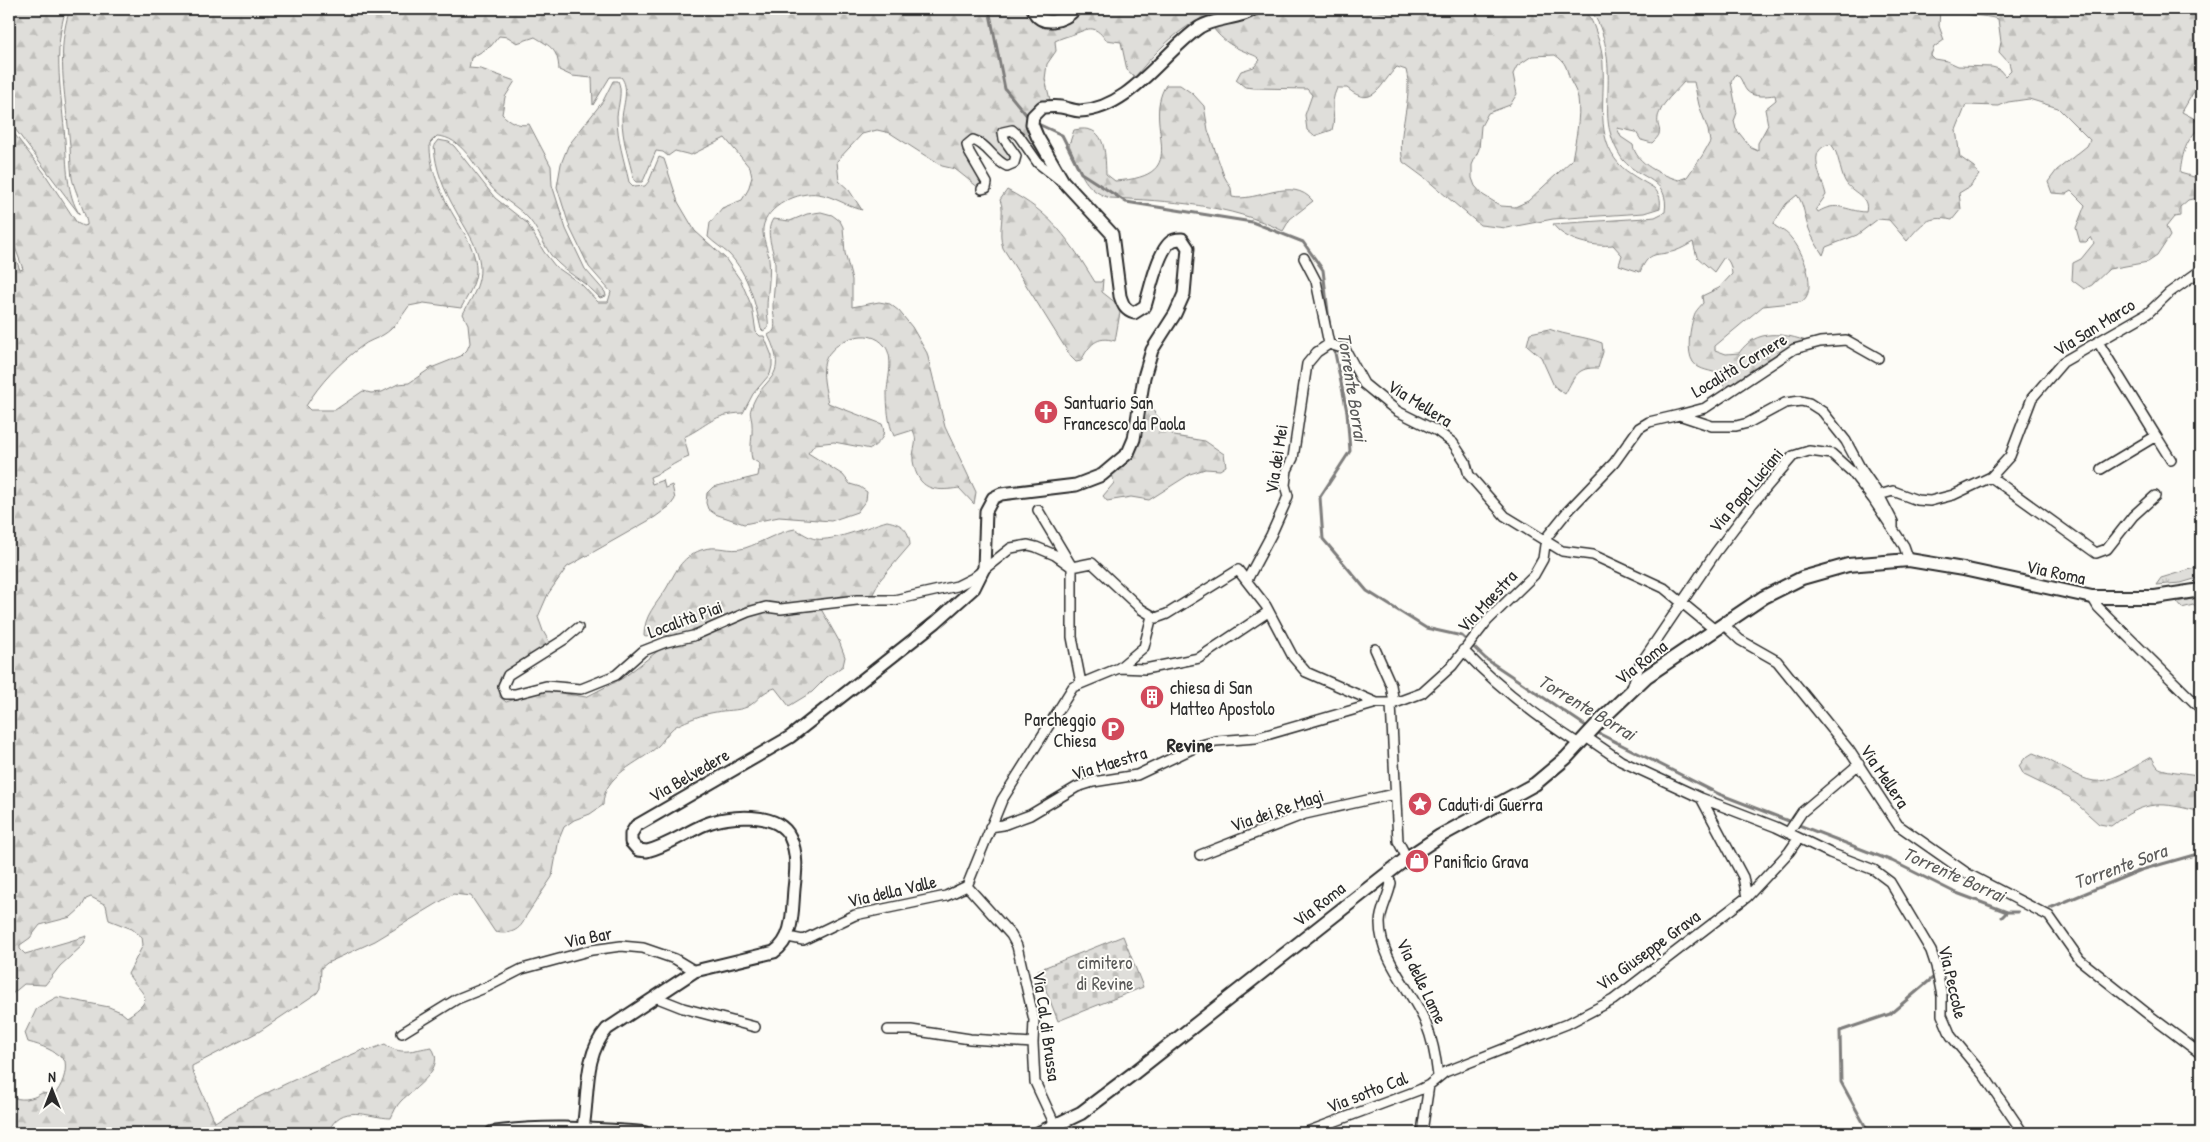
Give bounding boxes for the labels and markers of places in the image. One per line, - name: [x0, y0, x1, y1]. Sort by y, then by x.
- place label: Santuario San Francesco da Paola: [1063, 390, 1185, 436]
- church icon: Santuario San Francesco da Paola: [1033, 399, 1059, 425]
- place label: chiesa di San Matteo Apostolo: [1170, 675, 1275, 721]
- building icon: chiesa di San Matteo Apostolo: [1139, 684, 1165, 710]
- place label: Parcheggio Chiesa: [1024, 707, 1096, 753]
- parking icon: Parcheggio Chiesa: [1100, 716, 1126, 742]
- place icon: Caduti di Guerra: [1407, 791, 1433, 817]
- place label: Caduti di Guerra: [1438, 792, 1543, 817]
- shop icon: Panificio Grava: [1404, 848, 1430, 874]
- place label: Panificio Grava: [1434, 849, 1528, 874]

